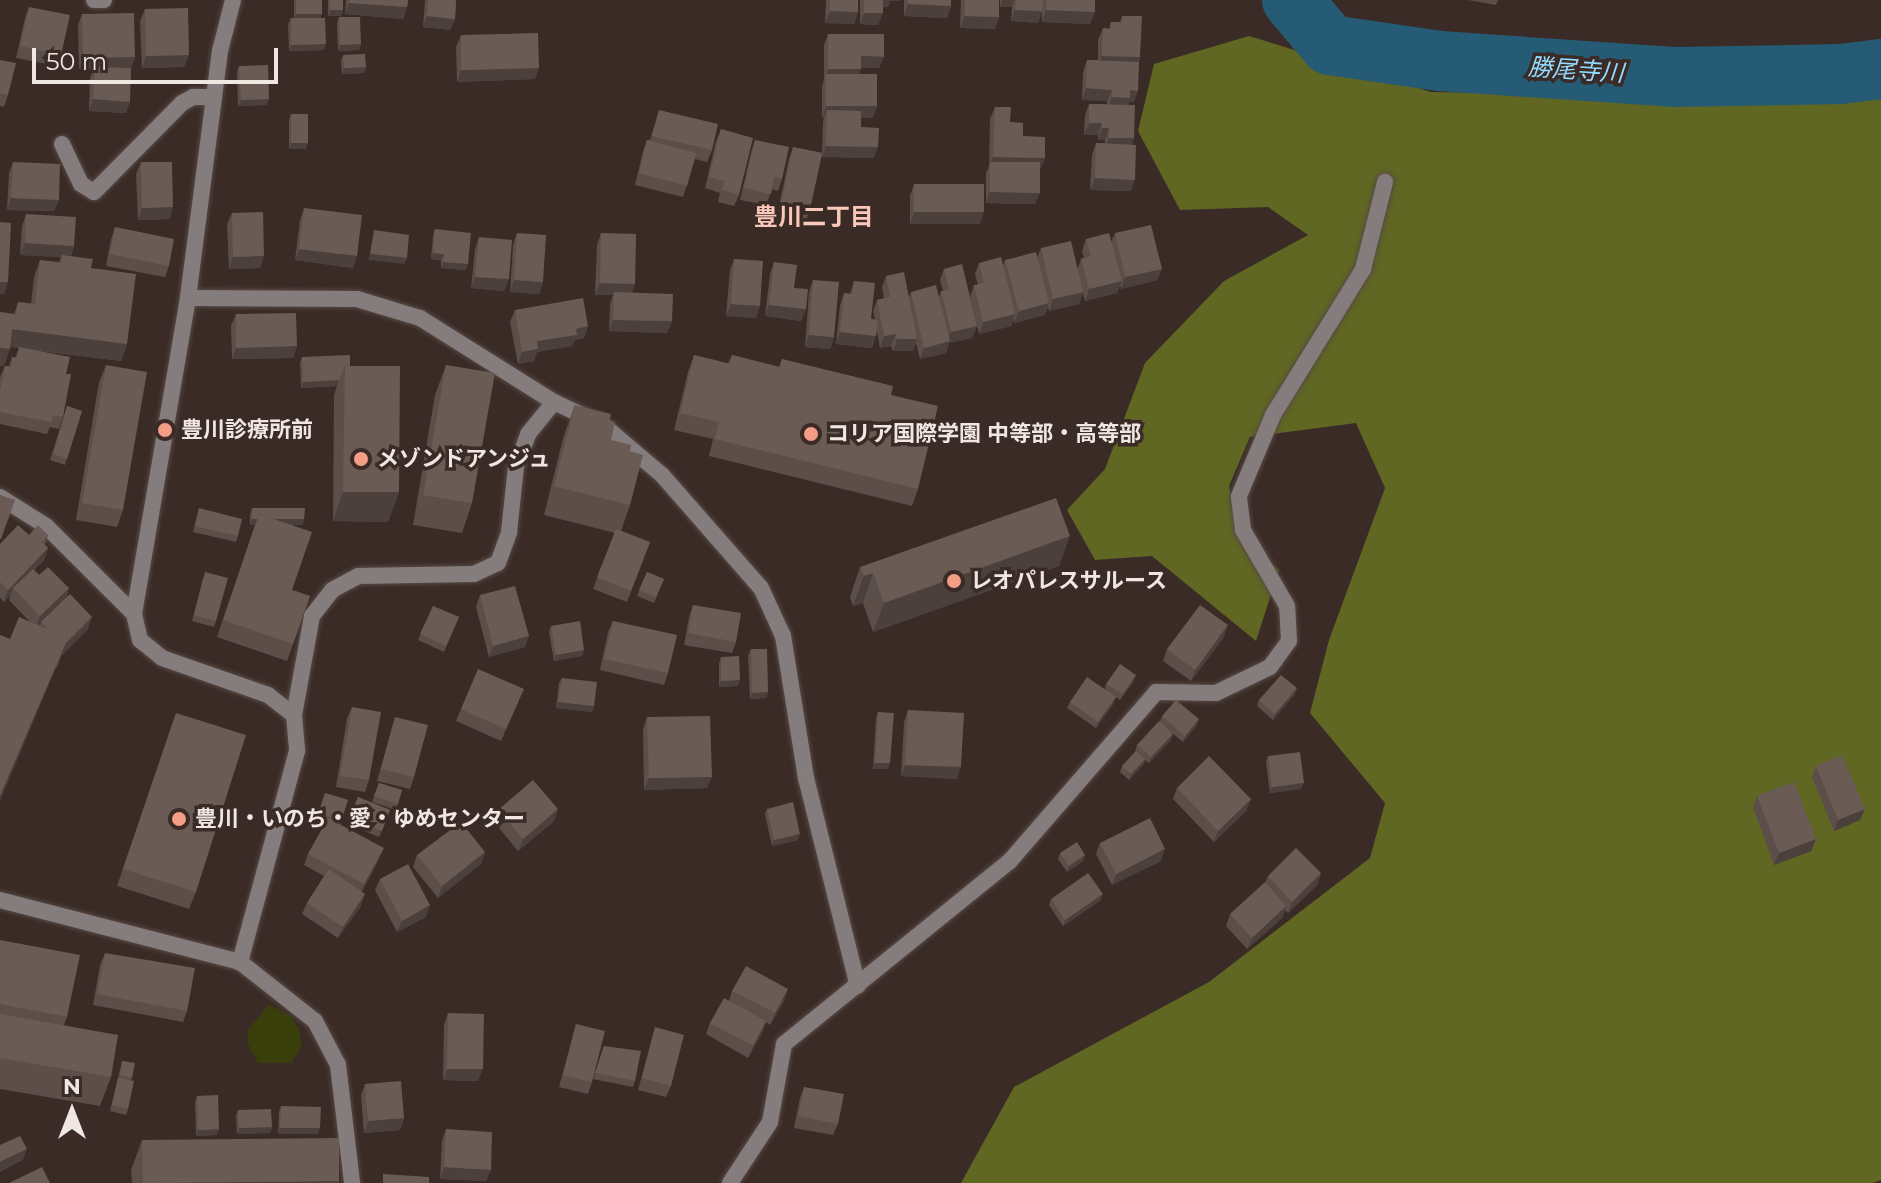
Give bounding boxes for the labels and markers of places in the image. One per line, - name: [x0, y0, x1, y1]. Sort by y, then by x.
- place label: 豊川診療所前: [181, 417, 313, 443]
- marker: 豊川診療所前: [156, 421, 174, 439]
- place label: コリア国際学園 中等部・高等部: [827, 421, 1141, 447]
- marker: コリア国際学園 中等部・高等部: [802, 425, 820, 443]
- place label: メゾンドアンジュ: [377, 446, 553, 472]
- marker: メゾンドアンジュ: [352, 450, 370, 468]
- place label: レオパレスサルース: [970, 568, 1168, 594]
- marker: レオパレスサルース: [945, 572, 963, 590]
- place label: 豊川・いのち・愛・ゆめセンター: [195, 806, 525, 832]
- marker: 豊川・いのち・愛・ゆめセンター: [170, 810, 188, 828]

